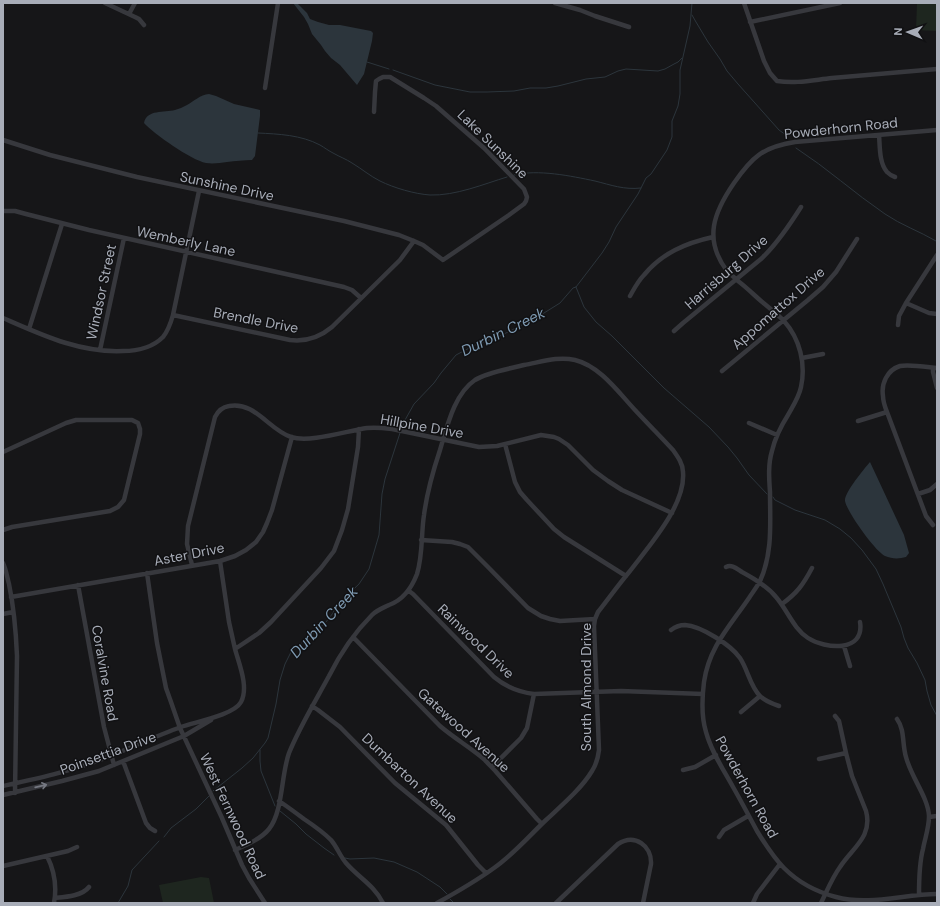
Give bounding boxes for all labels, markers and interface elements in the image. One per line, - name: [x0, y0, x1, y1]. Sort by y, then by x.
- north arrow: [888, 12, 928, 52]
- text: N: [891, 27, 905, 36]
- street label: Lake Sunshine: [454, 106, 532, 182]
- street label: Powderhorn Road: [783, 113, 899, 143]
- street label: Sunshine Drive: [178, 167, 276, 205]
- street label: Wemberly Lane: [135, 222, 237, 260]
- street label: Harrisburg Drive: [681, 231, 771, 313]
- street label: Windsor Street: [82, 242, 120, 342]
- street label: Appomattox Drive: [728, 263, 828, 353]
- street label: Brendle Drive: [212, 303, 300, 337]
- water label: Durbin Creek: [458, 303, 549, 361]
- street label: Hillpine Drive: [379, 410, 465, 442]
- street label: Aster Drive: [152, 538, 226, 570]
- water label: Durbin Creek: [286, 582, 363, 662]
- street label: Rainwood Drive: [434, 600, 518, 682]
- street label: South Almond Drive: [577, 623, 595, 751]
- street label: Coralvine Road: [88, 624, 122, 722]
- street label: Gatewood Avenue: [414, 684, 514, 776]
- street label: Poinsettia Drive: [57, 727, 159, 779]
- street label: Dumbarton Avenue: [358, 729, 462, 827]
- street label: Powderhorn Road: [712, 733, 782, 841]
- street label: West Fernwood Road: [196, 750, 270, 882]
- one-way arrow: [34, 782, 47, 790]

